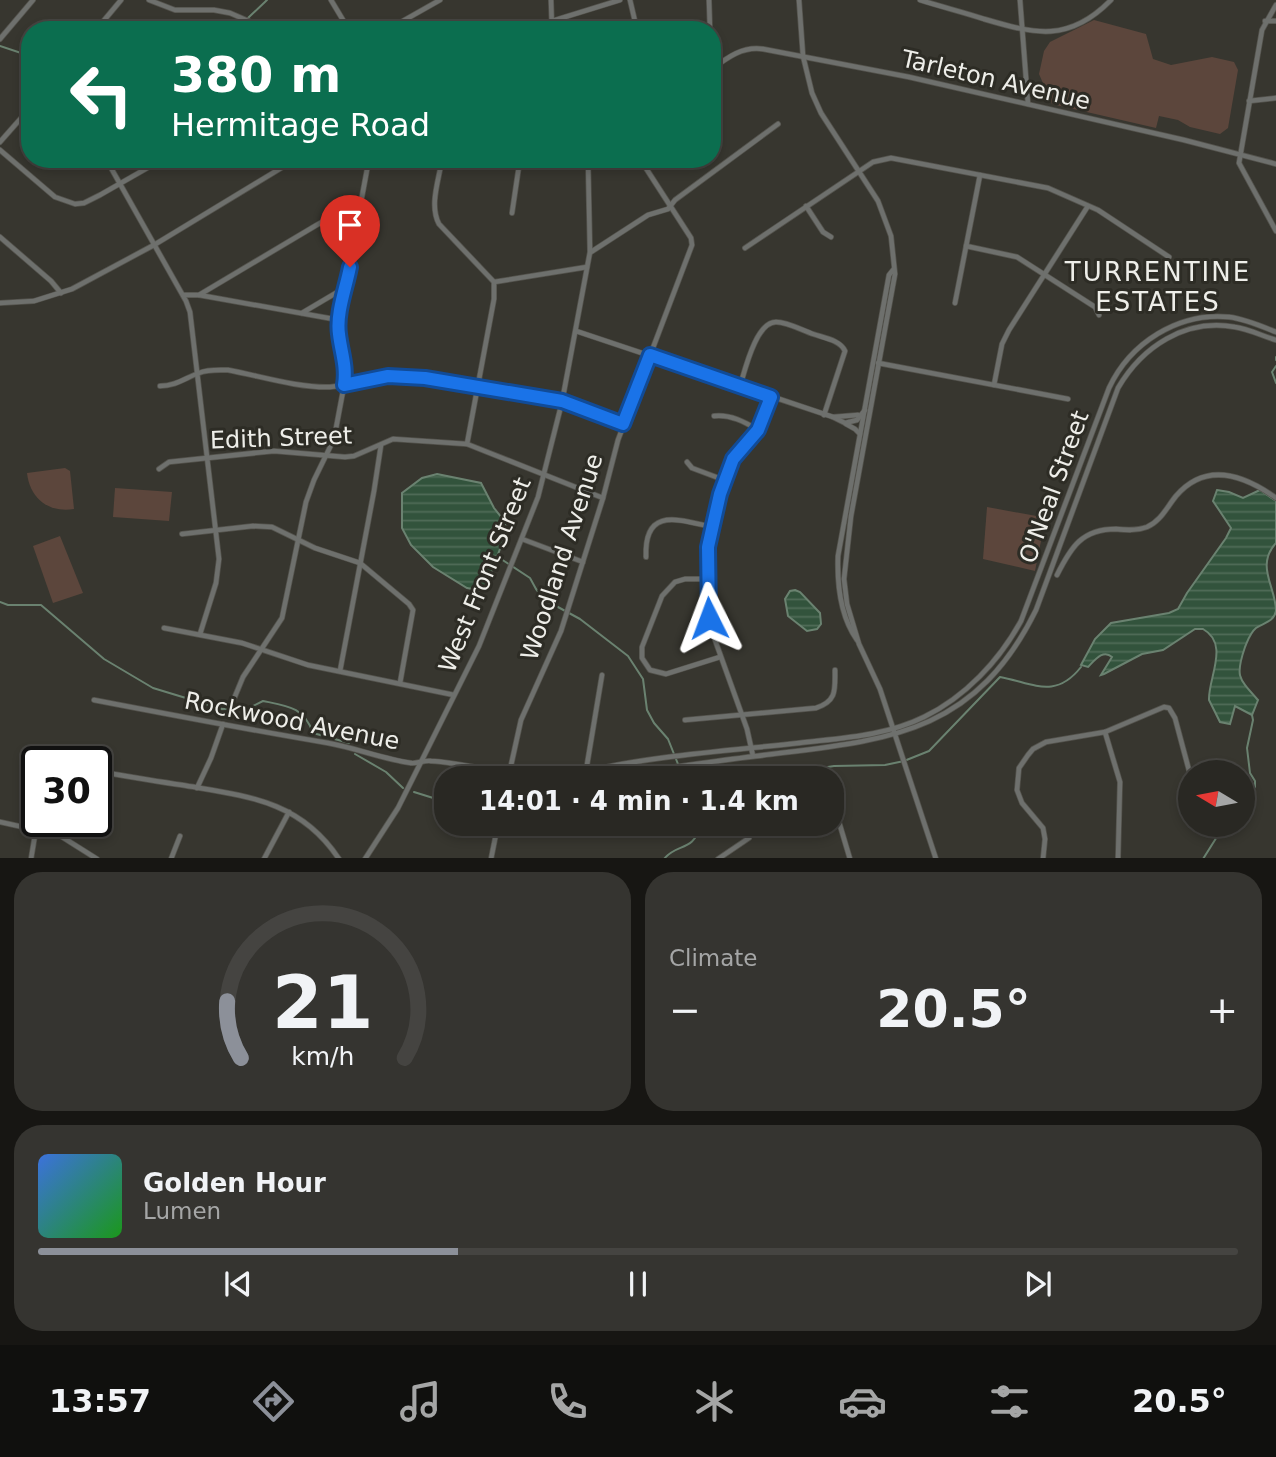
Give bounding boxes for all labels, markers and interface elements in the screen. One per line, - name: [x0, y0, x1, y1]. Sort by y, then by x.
- street label: Tarleton Avenue: [898, 44, 1093, 115]
- text: 380 m: [171, 47, 341, 104]
- icon: left: [56, 49, 147, 140]
- text: Hermitage Road: [171, 106, 430, 144]
- pin: [320, 195, 380, 267]
- icon: arrive: [331, 206, 369, 244]
- district label: TURRENTINE ESTATES: [1064, 257, 1251, 317]
- street label: O'Neal Street: [1013, 407, 1095, 567]
- street label: Edith Street: [209, 422, 353, 454]
- street label: Woodland Avenue: [515, 450, 609, 664]
- street label: West Front Street: [433, 473, 537, 677]
- position arrow: [672, 581, 746, 655]
- street label: Rockwood Avenue: [182, 686, 402, 756]
- speed limit sign: 30: [21, 746, 112, 837]
- north arrow: [1178, 760, 1255, 836]
- map controls: [1178, 760, 1255, 837]
- text: 14:01 · 4 min · 1.4 km: [479, 786, 799, 816]
- text: Climate: [669, 945, 758, 971]
- text: 21: [272, 960, 373, 1045]
- text: 20.5°: [876, 979, 1031, 1039]
- text: −: [669, 988, 701, 1032]
- text: +: [1206, 988, 1238, 1032]
- text: km/h: [291, 1041, 354, 1070]
- text: Golden Hour: [143, 1168, 326, 1198]
- text: Lumen: [143, 1198, 221, 1224]
- icon: previous: [219, 1265, 257, 1303]
- icon: pause: [619, 1265, 657, 1303]
- icon: next: [1019, 1265, 1057, 1303]
- icon: directions: [249, 1377, 298, 1426]
- icon: music: [396, 1377, 445, 1426]
- icon: phone: [543, 1377, 592, 1426]
- icon: climate: [690, 1377, 739, 1426]
- icon: car: [838, 1377, 887, 1426]
- icon: filters: [985, 1377, 1034, 1426]
- text: 13:57: [49, 1382, 151, 1420]
- text: 20.5°: [1132, 1382, 1227, 1420]

